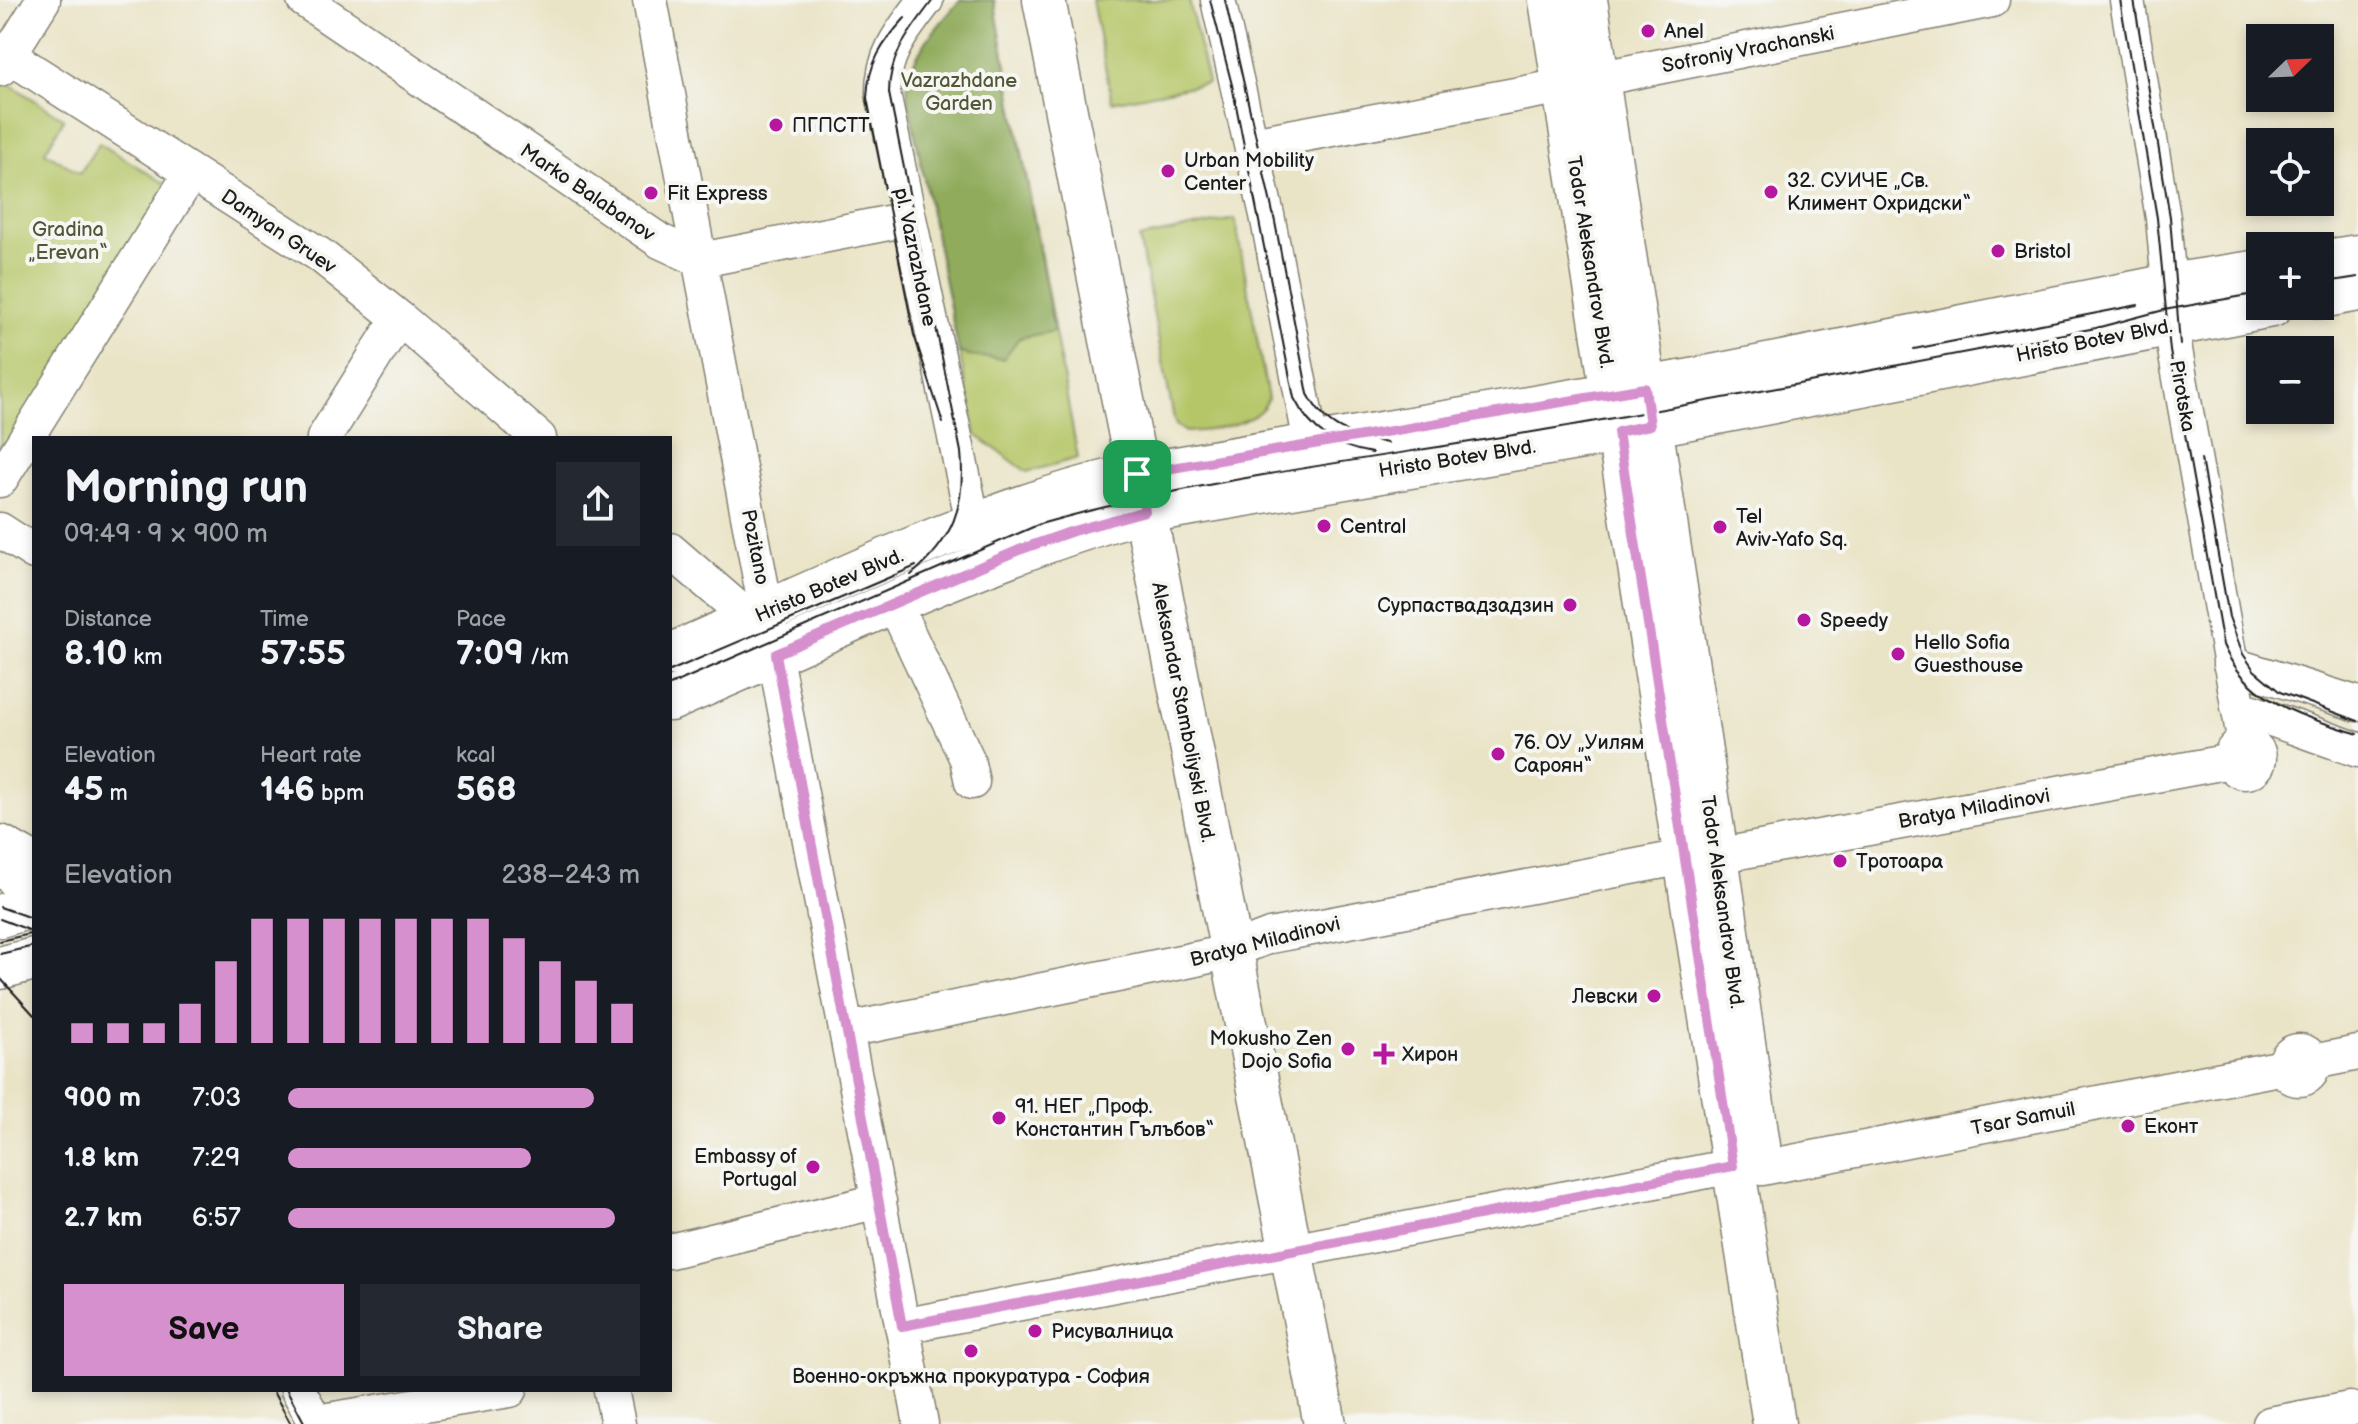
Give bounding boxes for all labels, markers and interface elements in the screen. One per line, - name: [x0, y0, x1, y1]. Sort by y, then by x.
- place label: Anel: [1664, 20, 1704, 44]
- street label: Sofroniy Vrachanski: [1660, 21, 1837, 78]
- marker: Anel: [1639, 22, 1657, 40]
- north arrow: [2246, 24, 2334, 112]
- map controls: [2246, 24, 2334, 424]
- park label: Vazrazhdane Garden: [901, 69, 1017, 116]
- place label: ПГПСТТ: [792, 114, 870, 138]
- marker: ПГПСТТ: [767, 116, 785, 134]
- button: locate: [2246, 128, 2334, 216]
- street label: Marko Balabanov: [515, 139, 660, 247]
- place label: Urban Mobility Center: [1184, 149, 1314, 196]
- street label: Todor Aleksandrov Blvd.: [1561, 154, 1619, 370]
- marker: Urban Mobility Center: [1159, 162, 1177, 180]
- place label: 32. СУИЧЕ „Св. Климент Охридски“: [1787, 169, 1971, 216]
- place label: Fit Express: [667, 182, 768, 206]
- marker: 32. СУИЧЕ „Св. Климент Охридски“: [1762, 183, 1780, 201]
- marker: Fit Express: [642, 184, 660, 202]
- street label: Damyan Gruev: [216, 185, 341, 279]
- street label: pl. Vazrazhdane: [889, 186, 941, 329]
- park label: Gradina „Erevan“: [28, 218, 108, 265]
- button: +: [2246, 232, 2334, 320]
- place label: Bristol: [2014, 240, 2071, 264]
- marker: Bristol: [1989, 242, 2007, 260]
- street label: Hristo Botev Blvd.: [2014, 314, 2174, 368]
- button: −: [2246, 336, 2334, 424]
- street label: Pirotska: [2164, 359, 2200, 434]
- street label: Hristo Botev Blvd.: [1377, 435, 1538, 483]
- pin: [1103, 440, 1171, 508]
- icon: arrive: [1115, 452, 1159, 496]
- text: Morning run: [64, 462, 308, 515]
- button: share: [556, 462, 640, 546]
- place label: Tel Aviv-Yafo Sq.: [1736, 505, 1847, 552]
- street label: Pozitano: [736, 507, 774, 587]
- place label: Central: [1340, 515, 1406, 539]
- marker: Central: [1315, 517, 1333, 535]
- marker: Tel Aviv-Yafo Sq.: [1711, 518, 1729, 536]
- text: 09:49 · 9 × 900 m: [64, 519, 268, 550]
- street label: Hristo Botev Blvd.: [752, 544, 907, 628]
- street label: Aleksandar Stamboliyski Blvd.: [1146, 580, 1220, 844]
- place label: Сурпаствадзадзин: [1377, 594, 1554, 618]
- marker: Сурпаствадзадзин: [1561, 596, 1579, 614]
- text: Distance: [64, 606, 152, 633]
- text: Time: [260, 606, 309, 633]
- text: Pace: [456, 606, 506, 633]
- place label: Speedy: [1820, 609, 1888, 633]
- marker: Speedy: [1795, 611, 1813, 629]
- place label: Hello Sofia Guesthouse: [1914, 631, 2023, 678]
- text: 8.10: [64, 633, 127, 674]
- text: 57:55: [260, 633, 346, 674]
- text: 7:09: [456, 633, 524, 674]
- text: km: [127, 644, 162, 671]
- text: /km: [524, 644, 569, 671]
- marker: Hello Sofia Guesthouse: [1889, 645, 1907, 663]
- place label: 76. ОУ „Уилям Сароян“: [1514, 731, 1644, 778]
- text: Elevation: [64, 742, 156, 769]
- text: Heart rate: [260, 742, 362, 769]
- text: kcal: [456, 742, 495, 769]
- marker: 76. ОУ „Уилям Сароян“: [1489, 745, 1507, 763]
- text: 45: [64, 769, 104, 810]
- text: 146: [260, 769, 315, 810]
- text: 568: [456, 769, 517, 810]
- text: m: [104, 780, 128, 807]
- text: bpm: [315, 780, 364, 807]
- street label: Bratya Miladinovi: [1896, 784, 2052, 834]
- street label: Todor Aleksandrov Blvd.: [1695, 794, 1749, 1010]
- place label: Тротоара: [1856, 850, 1943, 874]
- marker: Тротоара: [1831, 852, 1849, 870]
- text: Elevation: [64, 860, 172, 891]
- text: 238–243 m: [502, 860, 640, 891]
- street label: Bratya Miladinovi: [1188, 912, 1343, 972]
- place label: Левски: [1571, 985, 1638, 1009]
- marker: Левски: [1645, 987, 1663, 1005]
- place label: Mokusho Zen Dojo Sofia: [1209, 1027, 1332, 1074]
- marker: Mokusho Zen Dojo Sofia: [1339, 1040, 1357, 1058]
- marker: Хирон: [1373, 1043, 1395, 1065]
- place label: Хирон: [1402, 1043, 1458, 1067]
- text: 900 m: [64, 1083, 141, 1114]
- text: 7:03: [192, 1083, 241, 1114]
- place label: 91. НЕГ „Проф. Константин Гълъбов“: [1015, 1095, 1214, 1142]
- street label: Tsar Samuil: [1969, 1097, 2077, 1141]
- marker: 91. НЕГ „Проф. Константин Гълъбов“: [990, 1109, 1008, 1127]
- place label: Еконт: [2144, 1115, 2199, 1139]
- marker: Еконт: [2119, 1117, 2137, 1135]
- text: 1.8 km: [64, 1143, 139, 1174]
- text: 7:29: [192, 1143, 240, 1174]
- place label: Embassy of Portugal: [694, 1145, 797, 1192]
- marker: Embassy of Portugal: [804, 1158, 822, 1176]
- text: 2.7 km: [64, 1203, 142, 1234]
- text: 6:57: [192, 1203, 241, 1234]
- button: Save: [64, 1284, 344, 1376]
- button: Share: [360, 1284, 640, 1376]
- place label: Рисувалница: [1051, 1320, 1174, 1344]
- marker: Рисувалница: [1026, 1322, 1044, 1340]
- marker: Военно-окръжна прокуратура - София: [962, 1342, 980, 1360]
- place label: Военно-окръжна прокуратура - София: [792, 1365, 1150, 1389]

